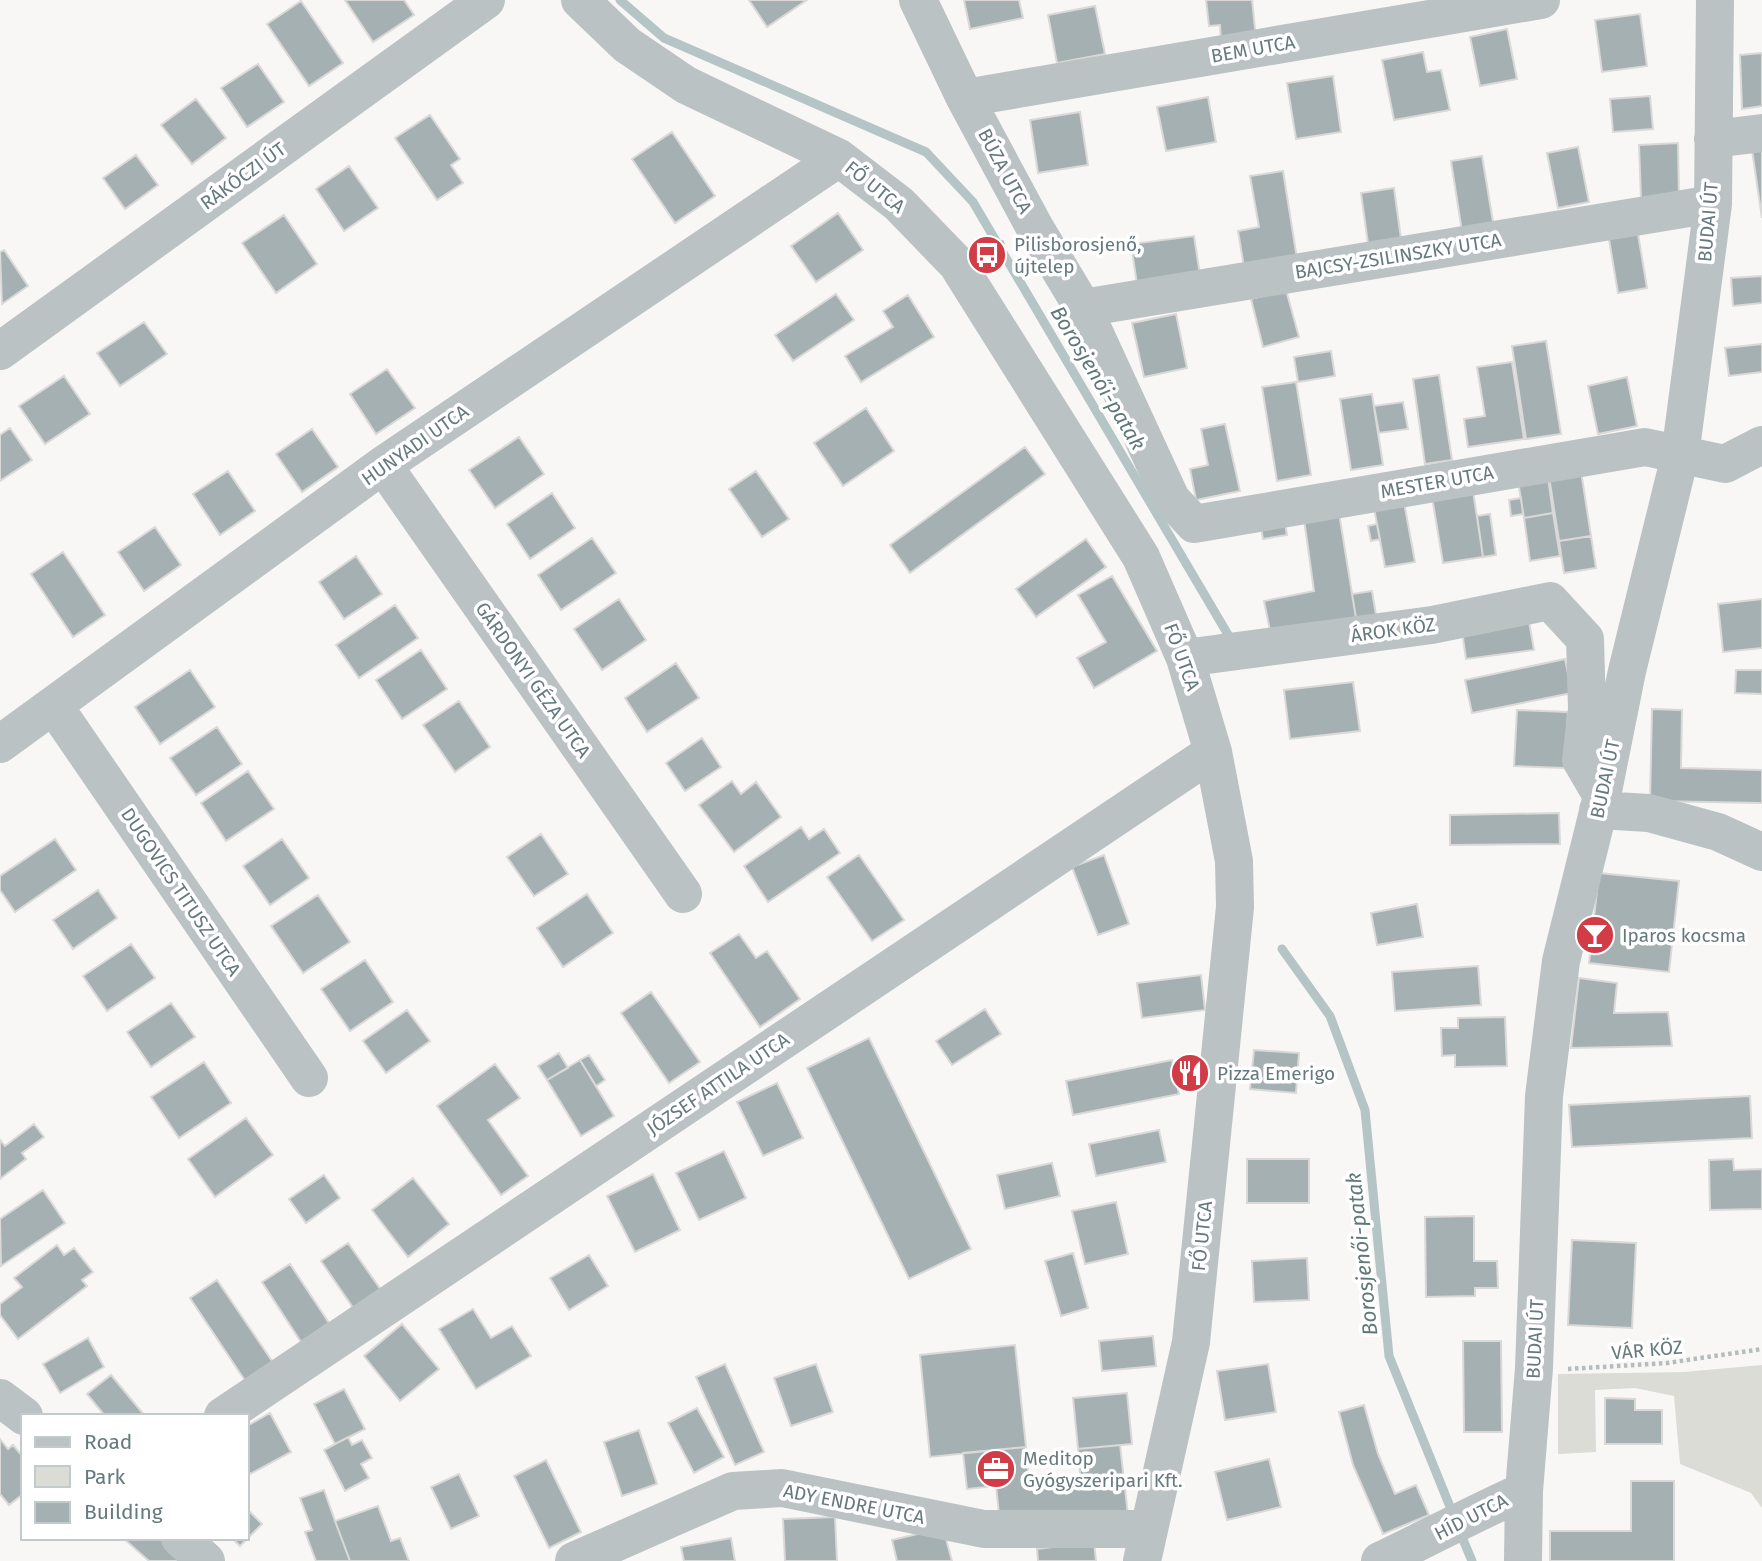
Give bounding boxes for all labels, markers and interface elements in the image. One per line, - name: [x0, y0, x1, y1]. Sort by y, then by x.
- street label: BEM UTCA: [1209, 30, 1297, 68]
- street label: BÚZA UTCA: [973, 125, 1037, 218]
- street label: RÁKÓCZI ÚT: [196, 137, 290, 215]
- street label: FŐ UTCA: [840, 156, 910, 218]
- street label: BUDAI ÚT: [1693, 181, 1723, 263]
- street label: BAJCSY-ZSILINSZKY UTCA: [1293, 228, 1503, 284]
- place label: Pilisborosjenő, újtelep: [1014, 233, 1142, 278]
- bus stop icon: Pilisborosjenő, újtelep: [966, 234, 1008, 276]
- water label: Borosjenői-patak: [1045, 301, 1151, 455]
- street label: HUNYADI UTCA: [357, 400, 473, 490]
- street label: MESTER UTCA: [1379, 461, 1495, 503]
- street label: GÁRDONYI GÉZA UTCA: [471, 598, 596, 762]
- street label: ÁROK KÖZ: [1349, 613, 1437, 647]
- street label: FŐ UTCA: [1159, 620, 1205, 694]
- street label: BUDAI ÚT: [1585, 737, 1625, 821]
- street label: DUGOVICS TITUSZ UTCA: [116, 804, 246, 981]
- bar icon: Iparos kocsma: [1574, 914, 1616, 956]
- place label: Iparos kocsma: [1622, 924, 1746, 947]
- street label: JÓZSEF ATTILA UTCA: [642, 1028, 794, 1140]
- restaurant icon: Pizza Emerigo: [1169, 1052, 1211, 1094]
- place label: Pizza Emerigo: [1217, 1062, 1335, 1085]
- water label: Borosjenői-patak: [1341, 1171, 1383, 1337]
- street label: FŐ UTCA: [1187, 1200, 1217, 1272]
- street label: BUDAI ÚT: [1521, 1298, 1549, 1380]
- street label: VÁR KÖZ: [1611, 1335, 1684, 1365]
- legend: [21, 1414, 248, 1540]
- text: Road: [84, 1429, 132, 1455]
- place label: Meditop Gyógyszeripari Kft.: [1023, 1447, 1183, 1492]
- office icon: Meditop Gyógyszeripari Kft.: [975, 1448, 1017, 1490]
- text: Park: [84, 1464, 126, 1490]
- street label: ADY ENDRE UTCA: [781, 1479, 927, 1529]
- street label: HÍD UTCA: [1431, 1489, 1512, 1545]
- text: Building: [84, 1499, 163, 1525]

